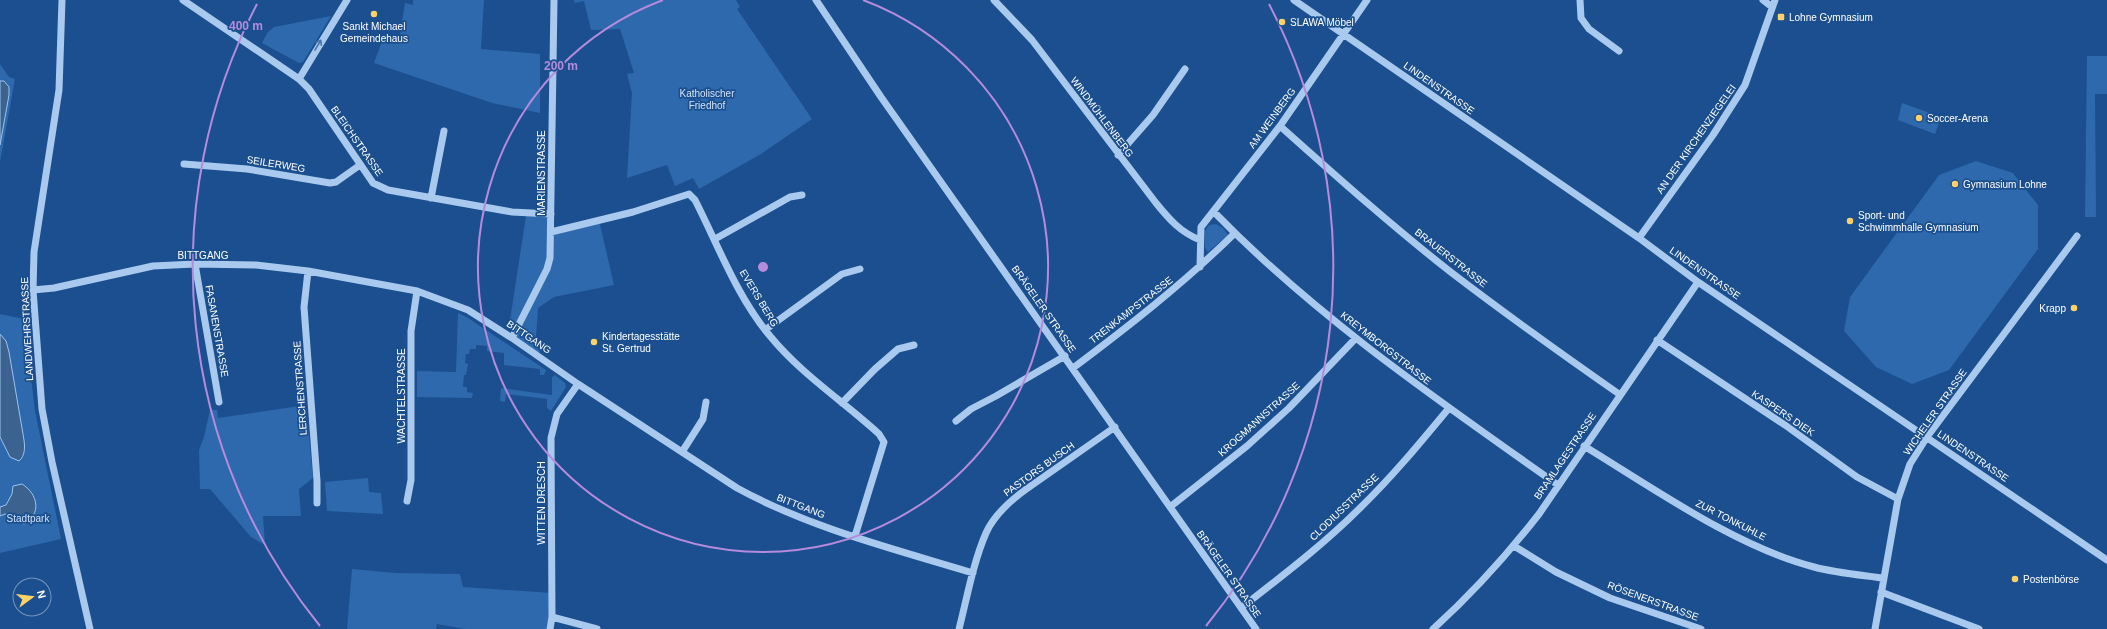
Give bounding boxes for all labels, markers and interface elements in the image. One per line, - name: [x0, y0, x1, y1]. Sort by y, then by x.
- marker: Sankt Michael Gemeindehaus: [369, 9, 379, 19]
- marker: Lohne Gymnasium: [1776, 12, 1786, 22]
- place label: Lohne Gymnasium: [1789, 12, 1873, 23]
- marker: SLAWA Möbel: [1277, 17, 1287, 27]
- place label: SLAWA Möbel: [1290, 17, 1354, 28]
- text: 400 m: [229, 19, 263, 33]
- place label: Sankt Michael Gemeindehaus: [340, 21, 408, 44]
- one-way arrow: [315, 39, 323, 51]
- text: 200 m: [544, 59, 578, 73]
- street label: LINDENSTRASSE: [1402, 60, 1477, 117]
- street label: WINDMÜHLENBERG: [1068, 75, 1136, 159]
- street label: AN DER KIRCHENZIEGELEI: [1654, 82, 1738, 196]
- street label: AM WEINBERG: [1246, 85, 1298, 150]
- park label: Katholischer Friedhof: [679, 88, 735, 111]
- street label: BLEICHSTRASSE: [329, 104, 385, 178]
- marker: Soccer-Arena: [1914, 113, 1924, 123]
- place label: Soccer-Arena: [1927, 113, 1989, 124]
- street label: MARIENSTRASSE: [536, 130, 547, 216]
- street label: SEILERWEG: [246, 154, 306, 174]
- marker: Gymnasium Lohne: [1950, 179, 1960, 189]
- place label: Gymnasium Lohne: [1963, 179, 2047, 190]
- place label: Sport- und Schwimmhalle Gymnasium: [1858, 210, 1979, 233]
- marker: Sport- und Schwimmhalle Gymnasium: [1845, 216, 1855, 226]
- street label: BRAUERSTRASSE: [1413, 226, 1489, 290]
- street label: LINDENSTRASSE: [1668, 245, 1743, 302]
- street label: BITTGANG: [177, 250, 229, 261]
- centre of rings: [756, 260, 770, 274]
- street label: BRÄGELER STRASSE: [1010, 263, 1078, 355]
- street label: EVERS BERG: [738, 267, 781, 329]
- street label: TRENKAMPSTRASSE: [1087, 274, 1175, 346]
- street label: LANDWEHRSTRASSE: [19, 277, 35, 381]
- street label: FASANENSTRASSE: [203, 284, 231, 378]
- place label: Krapp: [2039, 303, 2066, 314]
- marker: Krapp: [2069, 303, 2079, 313]
- street label: KREYMBORGSTRASSE: [1339, 309, 1434, 387]
- street label: BITTGANG: [505, 318, 553, 356]
- place label: Kindertagesstätte St. Gertrud: [602, 331, 680, 354]
- marker: Kindertagesstätte St. Gertrud: [589, 337, 599, 347]
- street label: LERCHENSTRASSE: [291, 340, 309, 436]
- street label: WACHTELSTRASSE: [396, 348, 407, 444]
- street label: WICHELER STRASSE: [1901, 367, 1969, 457]
- street label: KROGMANNSTRASSE: [1216, 379, 1302, 458]
- street label: KASPERS DIEK: [1750, 388, 1817, 438]
- street label: BRAMLAGESTRASSE: [1532, 410, 1598, 501]
- street label: LINDENSTRASSE: [1935, 428, 2011, 484]
- street label: PASTORS BUSCH: [1002, 440, 1076, 498]
- street label: WITTEN DRESCH: [536, 461, 547, 545]
- street label: CLODIUSSTRASSE: [1307, 471, 1381, 543]
- street label: BITTGANG: [775, 492, 827, 520]
- street label: ZUR TONKUHLE: [1694, 498, 1768, 543]
- park label: Stadtpark: [7, 513, 50, 524]
- street label: BRÄGELER STRASSE: [1195, 528, 1263, 620]
- marker: Postenbörse: [2010, 574, 2020, 584]
- place label: Postenbörse: [2023, 574, 2080, 585]
- north arrow: [12, 577, 52, 617]
- street label: RÖSENERSTRASSE: [1606, 579, 1700, 623]
- text: N: [35, 589, 48, 600]

